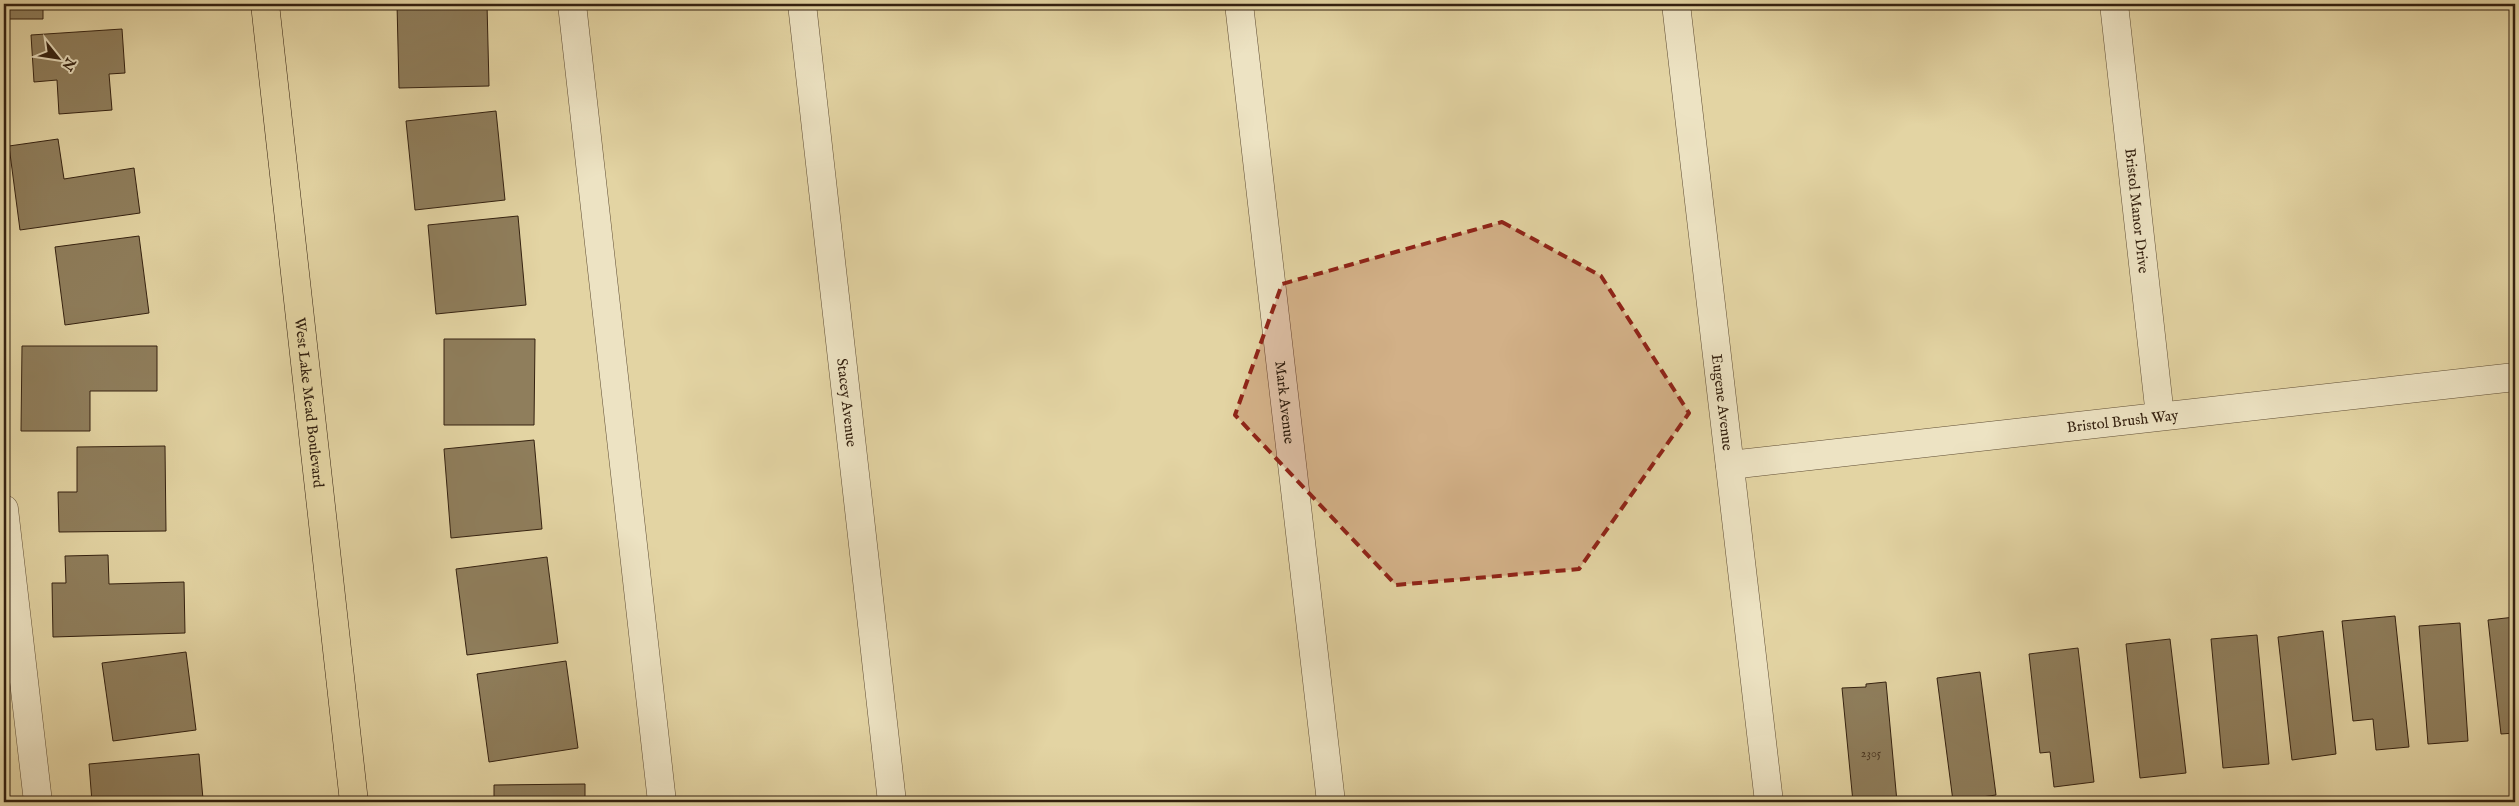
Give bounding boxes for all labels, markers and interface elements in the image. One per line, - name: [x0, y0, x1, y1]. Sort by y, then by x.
- north arrow: [32, 32, 82, 82]
- text: N: [58, 53, 80, 74]
- street label: Bristol Manor Drive: [2120, 147, 2153, 274]
- street label: West Lake Mead Boulevard: [290, 316, 328, 490]
- street label: Eugene Avenue: [1707, 353, 1737, 452]
- street label: Stacey Avenue: [832, 357, 861, 448]
- street label: Mark Avenue: [1270, 360, 1299, 445]
- street label: Bristol Brush Way: [2066, 406, 2180, 437]
- house number: 2305: [1861, 746, 1882, 761]

